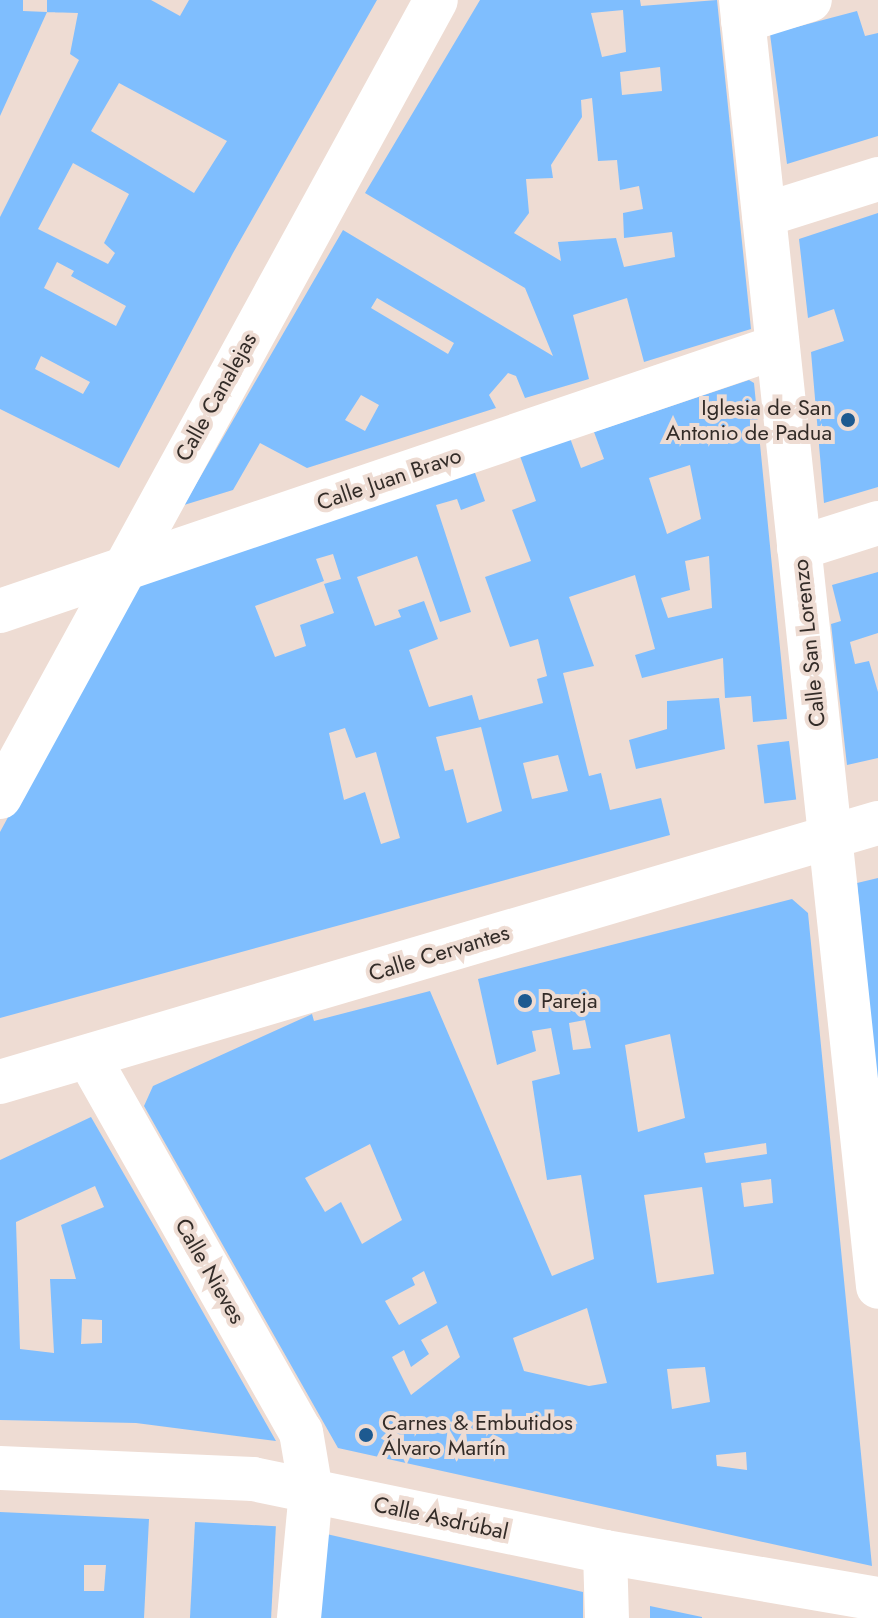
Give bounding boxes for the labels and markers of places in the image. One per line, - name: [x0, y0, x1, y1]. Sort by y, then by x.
- place label: Iglesia de San Antonio de Padua: [666, 394, 832, 446]
- marker: Iglesia de San Antonio de Padua: [839, 411, 857, 429]
- place label: Pareja: [541, 988, 598, 1014]
- marker: Pareja: [516, 992, 534, 1010]
- place label: Carnes & Embutidos Álvaro Martín: [382, 1409, 573, 1460]
- marker: Carnes & Embutidos Álvaro Martín: [357, 1426, 375, 1444]

